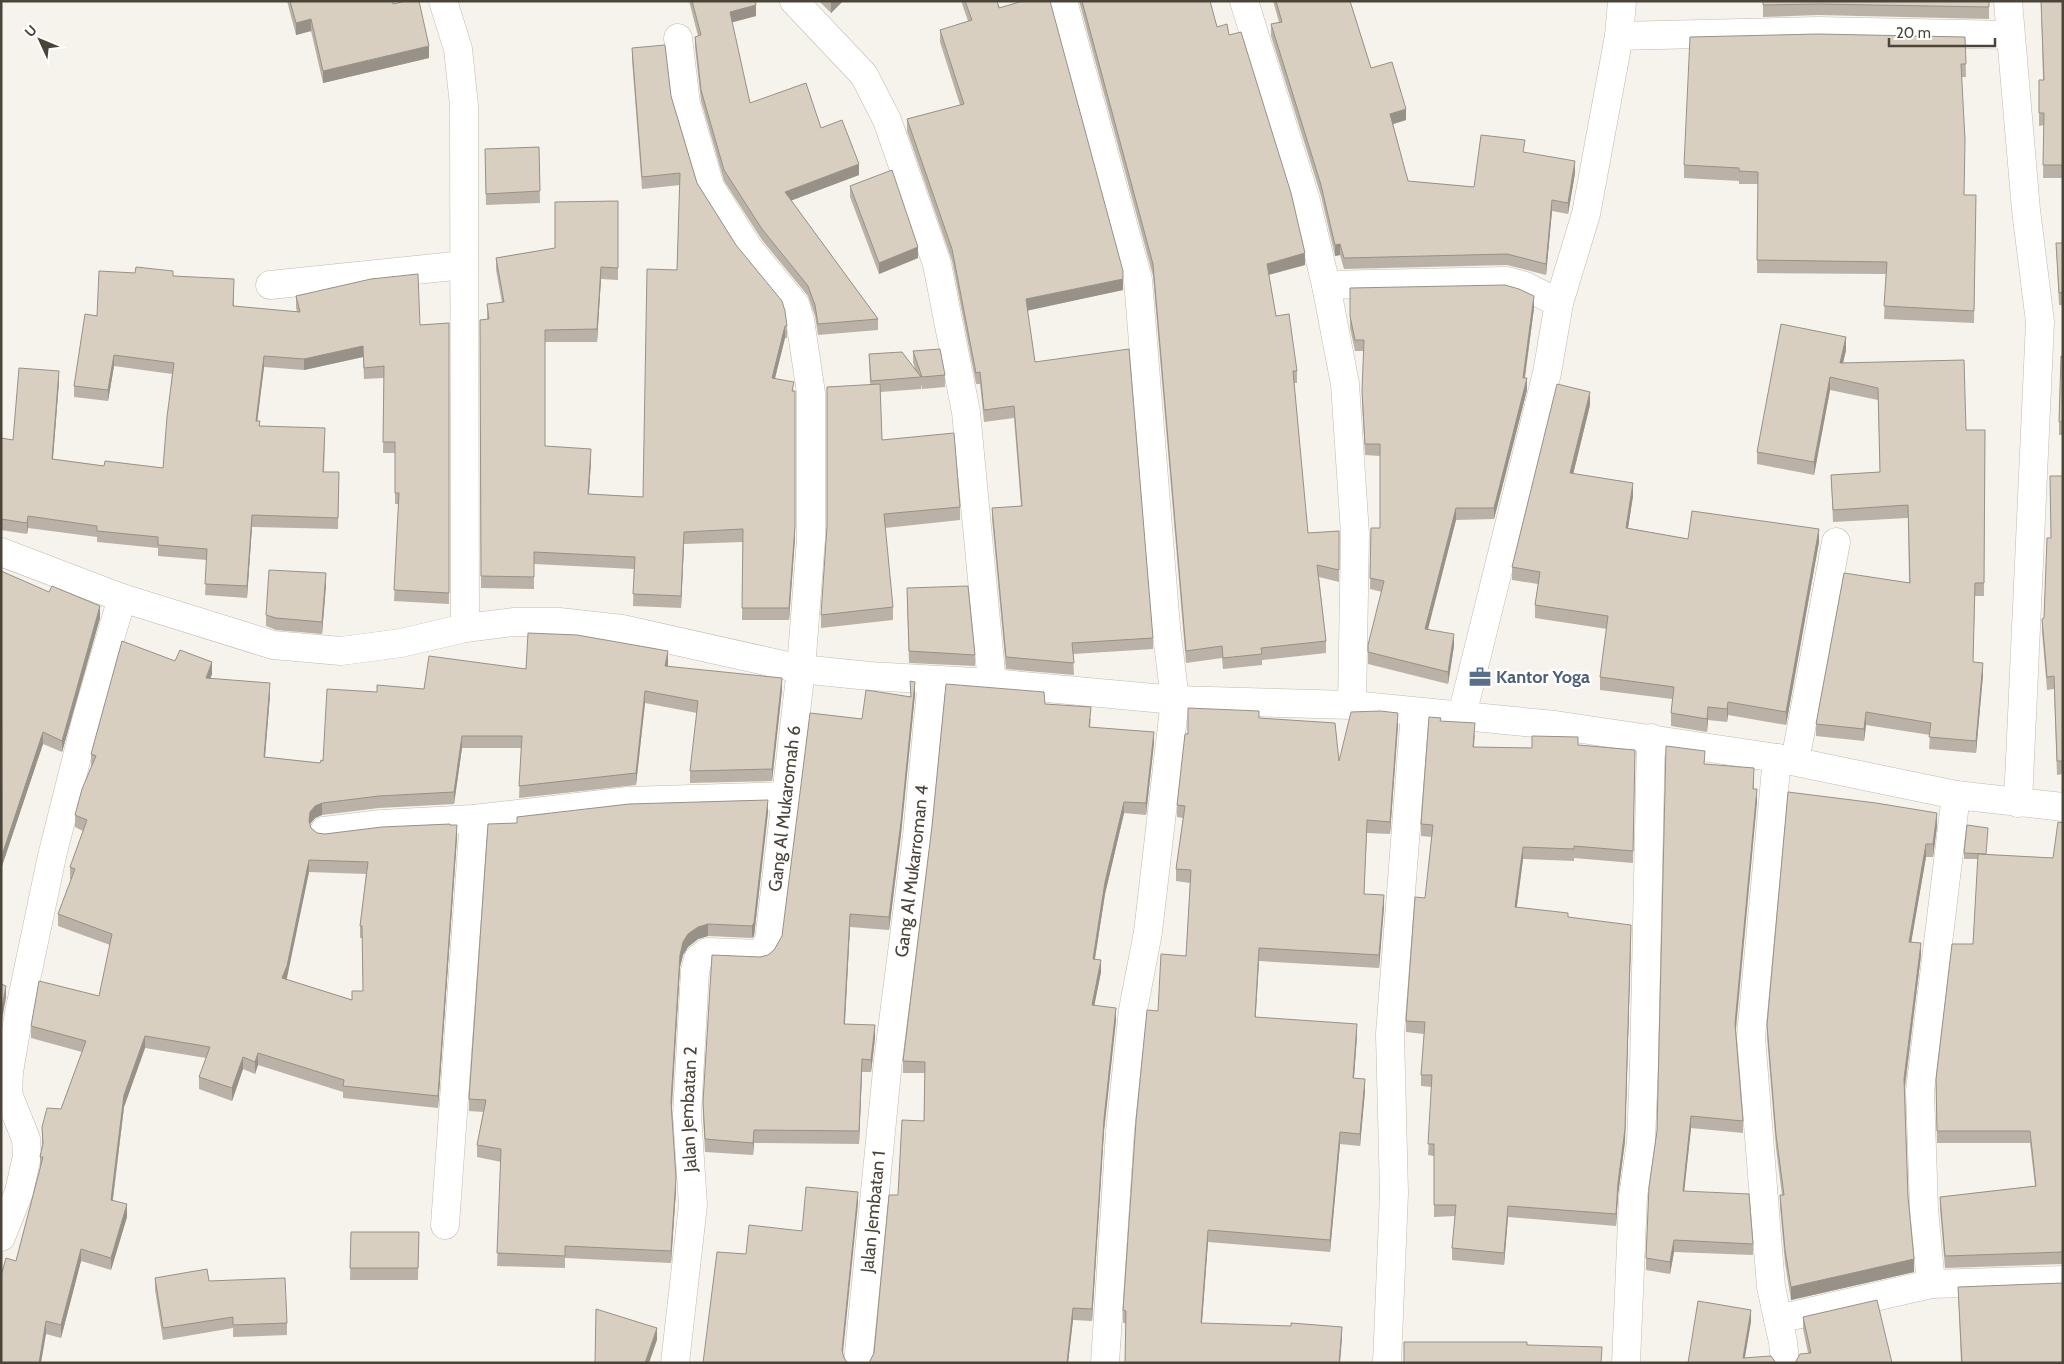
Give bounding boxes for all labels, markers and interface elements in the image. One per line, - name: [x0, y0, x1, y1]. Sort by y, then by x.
- north arrow: [15, 15, 65, 65]
- scale bar: [1889, 15, 1995, 47]
- text: U: [21, 21, 41, 41]
- text: 20 m: [1896, 24, 1931, 42]
- office icon: Kantor Yoga: [1467, 664, 1493, 690]
- place label: Kantor Yoga: [1496, 666, 1590, 688]
- street label: Gang Al Mukaromah 6: [764, 724, 805, 893]
- street label: Gang Al Mukarroman 4: [890, 784, 933, 959]
- street label: Jalan Jembatan 2: [676, 1046, 702, 1174]
- street label: Jalan Jembatan 1: [856, 1150, 890, 1275]

